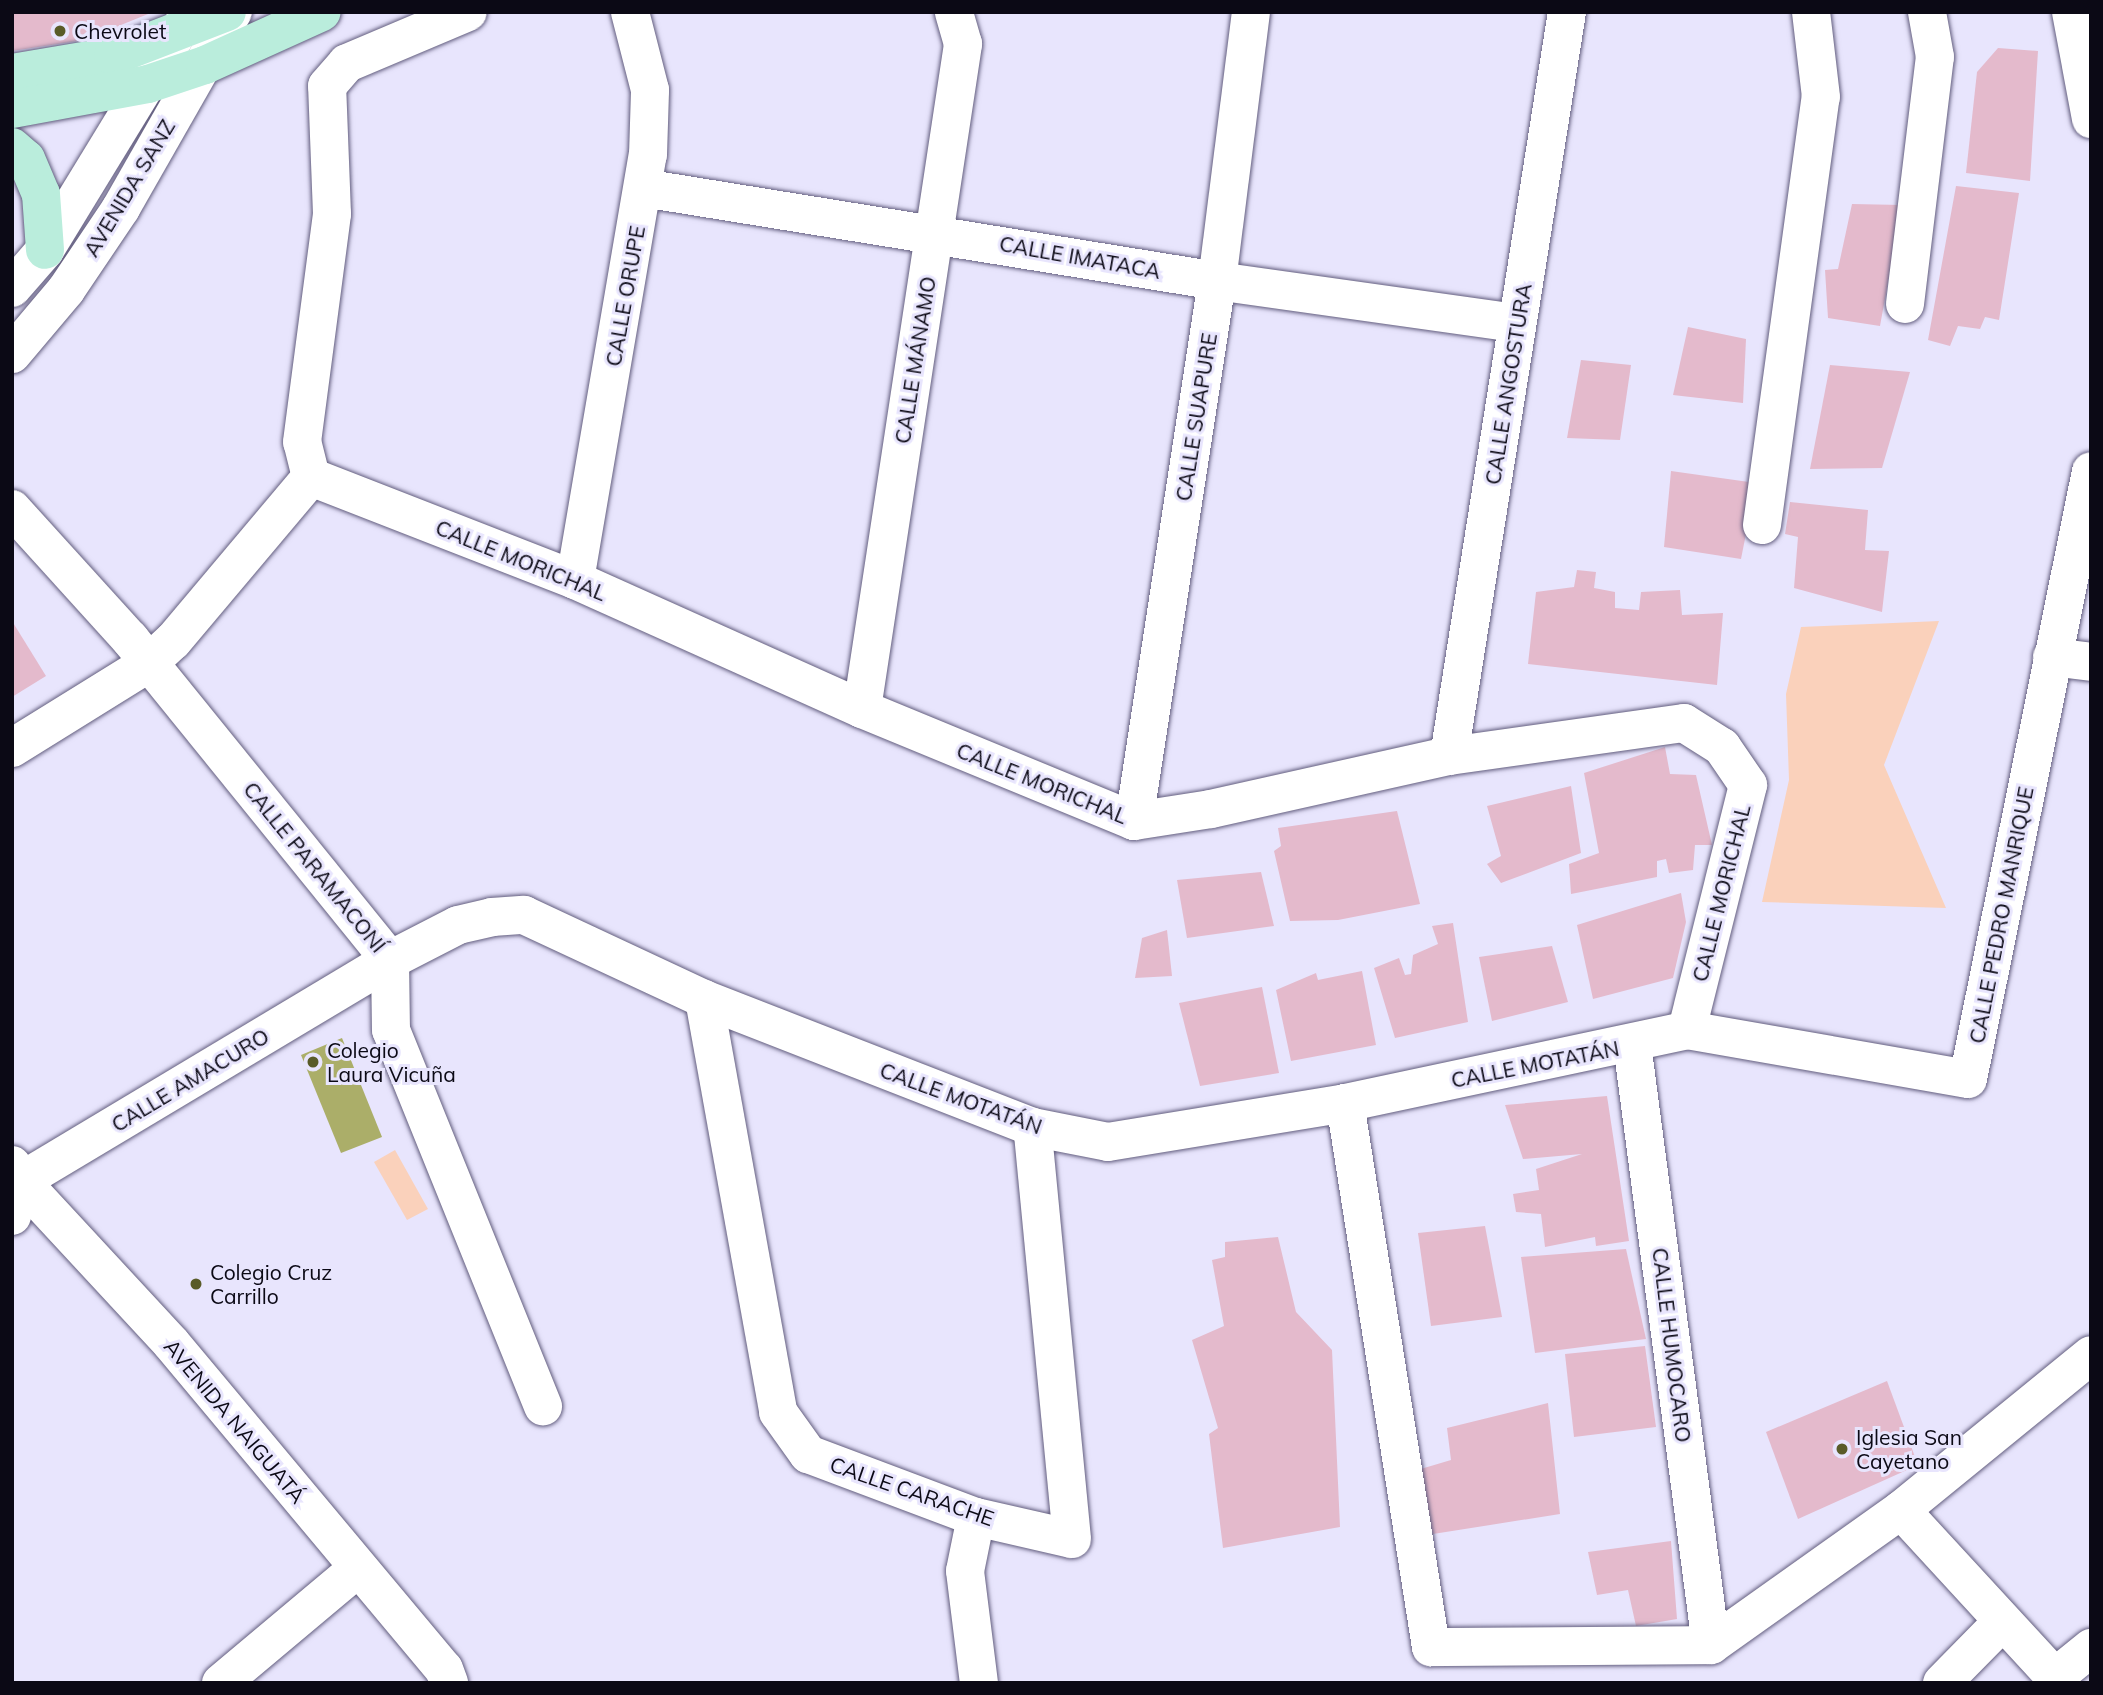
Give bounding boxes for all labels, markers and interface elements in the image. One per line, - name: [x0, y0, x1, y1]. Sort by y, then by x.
- place label: Chevrolet: [74, 18, 166, 44]
- marker: Chevrolet: [52, 23, 68, 39]
- street label: AVENIDA SANZ: [78, 115, 180, 261]
- street label: CALLE ORUPE: [600, 224, 650, 368]
- street label: CALLE IMATACA: [997, 230, 1163, 284]
- street label: CALLE MÁNAMO: [889, 275, 941, 445]
- street label: CALLE ANGOSTURA: [1480, 282, 1536, 486]
- street label: CALLE SUAPURE: [1170, 331, 1222, 503]
- street label: CALLE MORICHAL: [432, 514, 610, 606]
- street label: CALLE MORICHAL: [953, 737, 1131, 829]
- street label: CALLE PARAMACONÍ: [239, 777, 391, 957]
- street label: CALLE PEDRO MANRIQUE: [1964, 785, 2038, 1045]
- street label: CALLE MORICHAL: [1687, 802, 1755, 984]
- street label: CALLE AMACURO: [107, 1023, 273, 1137]
- street label: CALLE MOTATÁN: [1449, 1035, 1621, 1093]
- place label: Colegio Laura Vicuña: [327, 1037, 456, 1087]
- marker: Colegio Laura Vicuña: [305, 1054, 321, 1070]
- street label: CALLE MOTATÁN: [877, 1057, 1045, 1139]
- street label: CALLE HUMOCARO: [1648, 1246, 1696, 1444]
- place label: Colegio Cruz Carrillo: [210, 1259, 332, 1309]
- marker: Colegio Cruz Carrillo: [188, 1276, 204, 1292]
- street label: AVENIDA NAIGUATÁ: [159, 1334, 311, 1508]
- place label: Iglesia San Cayetano: [1856, 1424, 1962, 1474]
- marker: Iglesia San Cayetano: [1834, 1441, 1850, 1457]
- street label: CALLE CARACHE: [827, 1451, 997, 1531]

